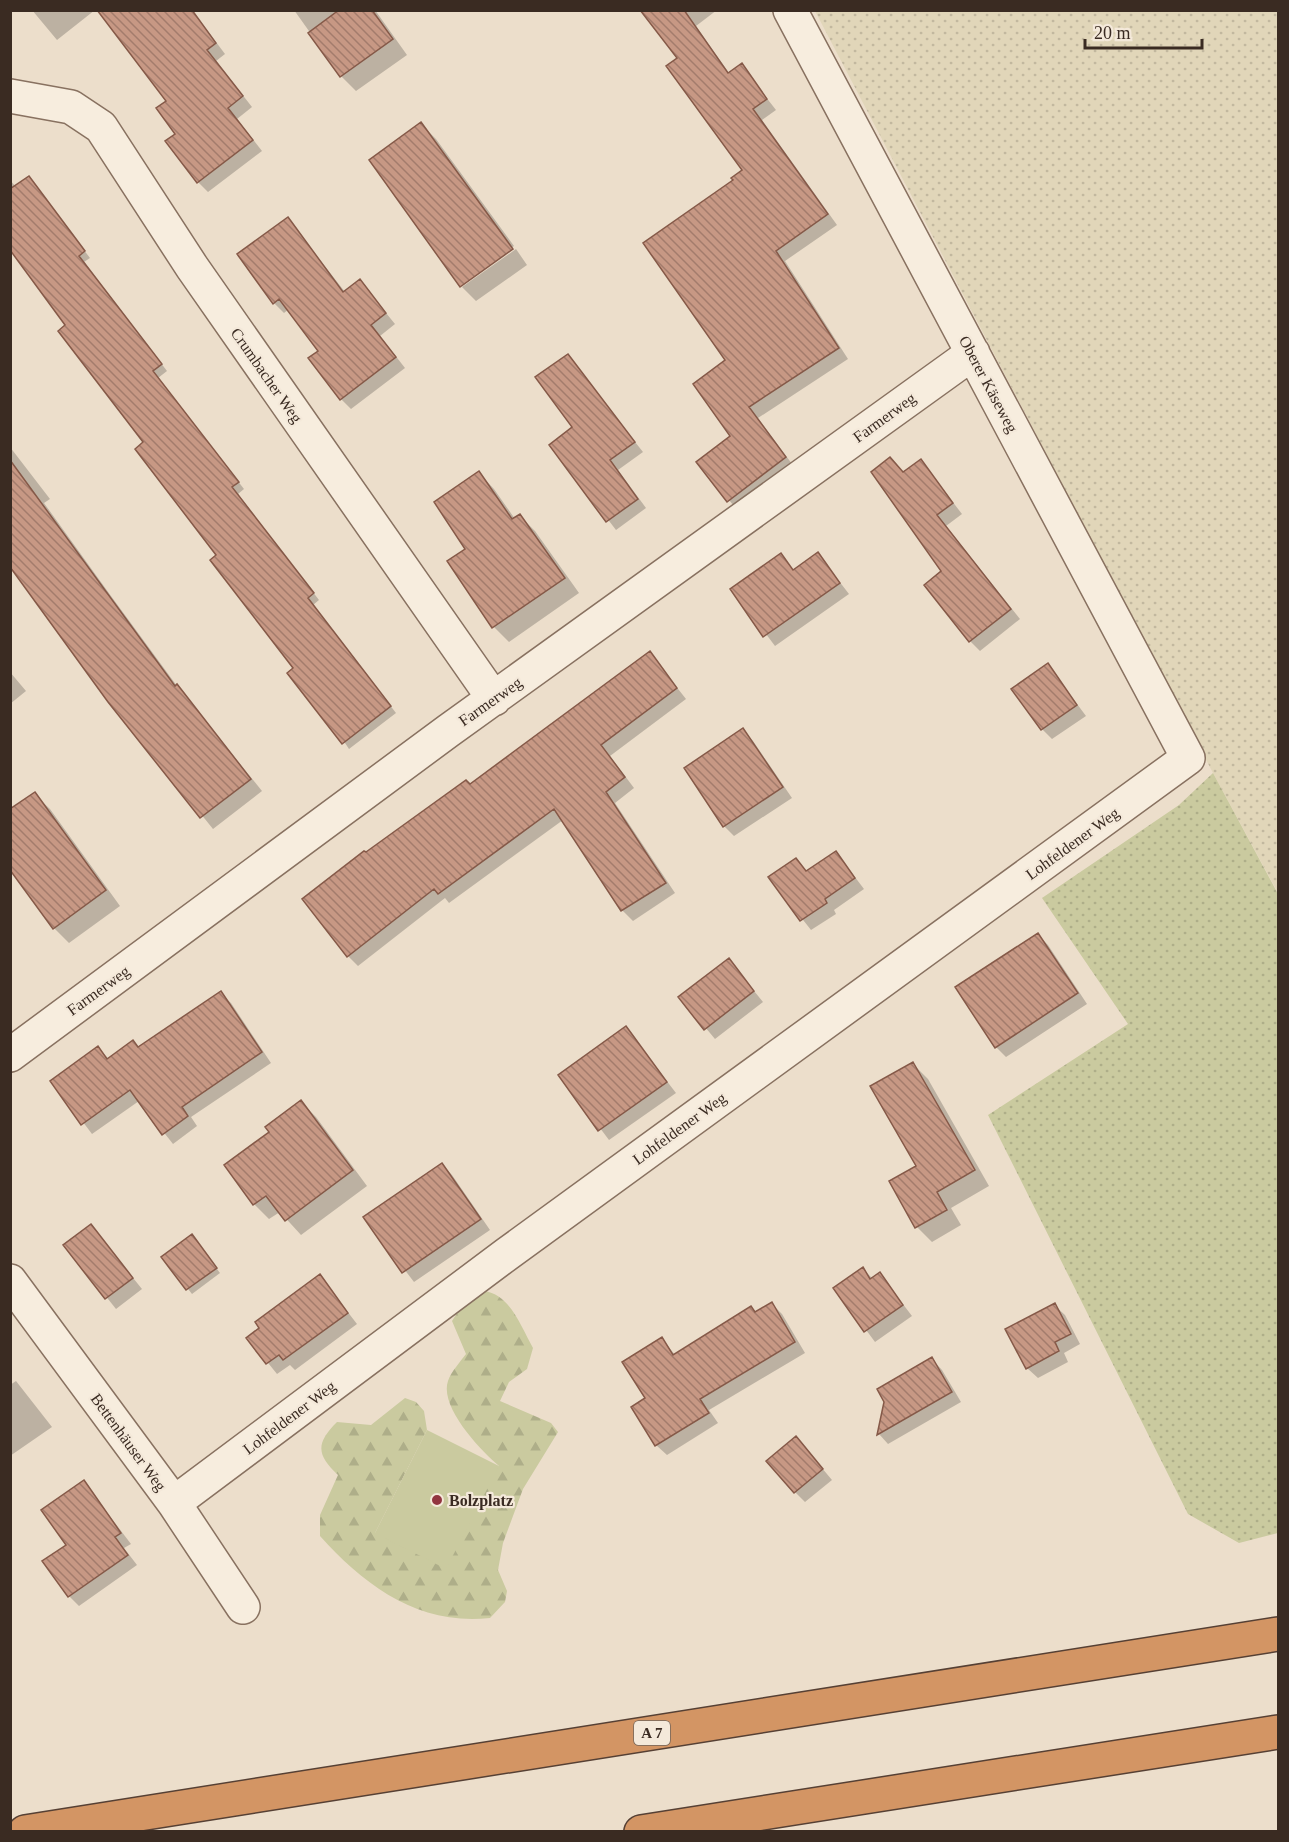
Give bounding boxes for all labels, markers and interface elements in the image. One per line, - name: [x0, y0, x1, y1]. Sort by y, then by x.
- scale bar: [1085, 12, 1202, 50]
- text: 20 m: [1094, 23, 1131, 43]
- street label: Crumbacher Weg: [227, 325, 306, 426]
- street label: Oberer Käseweg: [955, 333, 1021, 436]
- street label: Farmerweg: [850, 389, 919, 447]
- street label: Farmerweg: [456, 674, 526, 730]
- street label: Lohfeldener Weg: [1022, 804, 1123, 884]
- street label: Farmerweg: [64, 962, 133, 1020]
- street label: Lohfeldener Weg: [629, 1089, 730, 1169]
- street label: Lohfeldener Weg: [240, 1377, 339, 1458]
- street label: Bettenhäuser Weg: [87, 1390, 170, 1495]
- place label: Bolzplatz: [449, 1492, 513, 1510]
- marker: Bolzplatz: [430, 1493, 444, 1507]
- road number: A 7: [634, 1721, 670, 1745]

